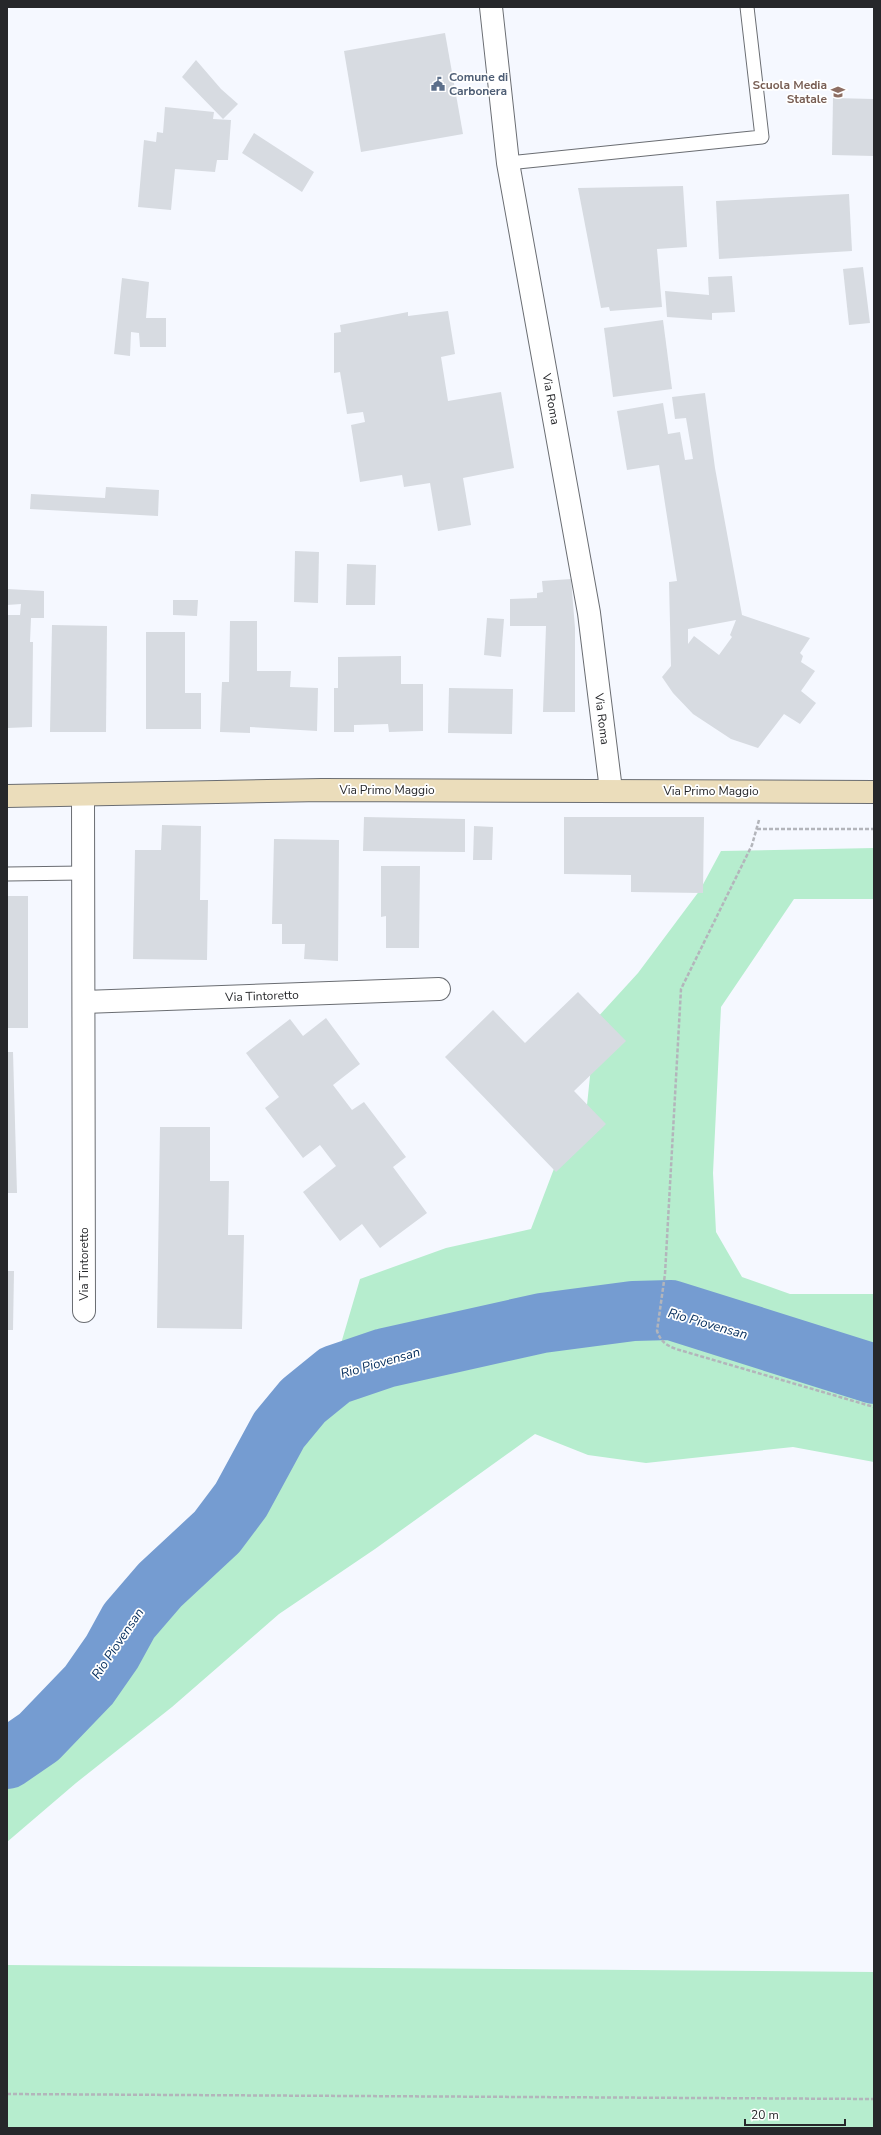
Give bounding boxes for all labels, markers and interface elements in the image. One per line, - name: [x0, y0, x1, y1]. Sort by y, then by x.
- place label: Comune di Carbonera: [449, 69, 508, 99]
- public building icon: Comune di Carbonera: [430, 76, 446, 92]
- place label: Scuola Media Statale: [753, 77, 827, 107]
- school or university icon: Scuola Media Statale: [830, 84, 846, 100]
- street label: Via Roma: [538, 371, 563, 426]
- street label: Via Roma: [591, 691, 613, 746]
- street label: Via Primo Maggio: [338, 782, 435, 798]
- street label: Via Primo Maggio: [662, 783, 759, 799]
- street label: Via Tintoretto: [224, 987, 299, 1005]
- street label: Via Tintoretto: [76, 1227, 92, 1302]
- water label: Rio Piovensan: [666, 1304, 750, 1344]
- water label: Rio Piovensan: [338, 1343, 422, 1383]
- water label: Rio Piovensan: [87, 1604, 148, 1683]
- scale bar: [745, 2101, 845, 2127]
- text: 20 m: [751, 2107, 779, 2123]

